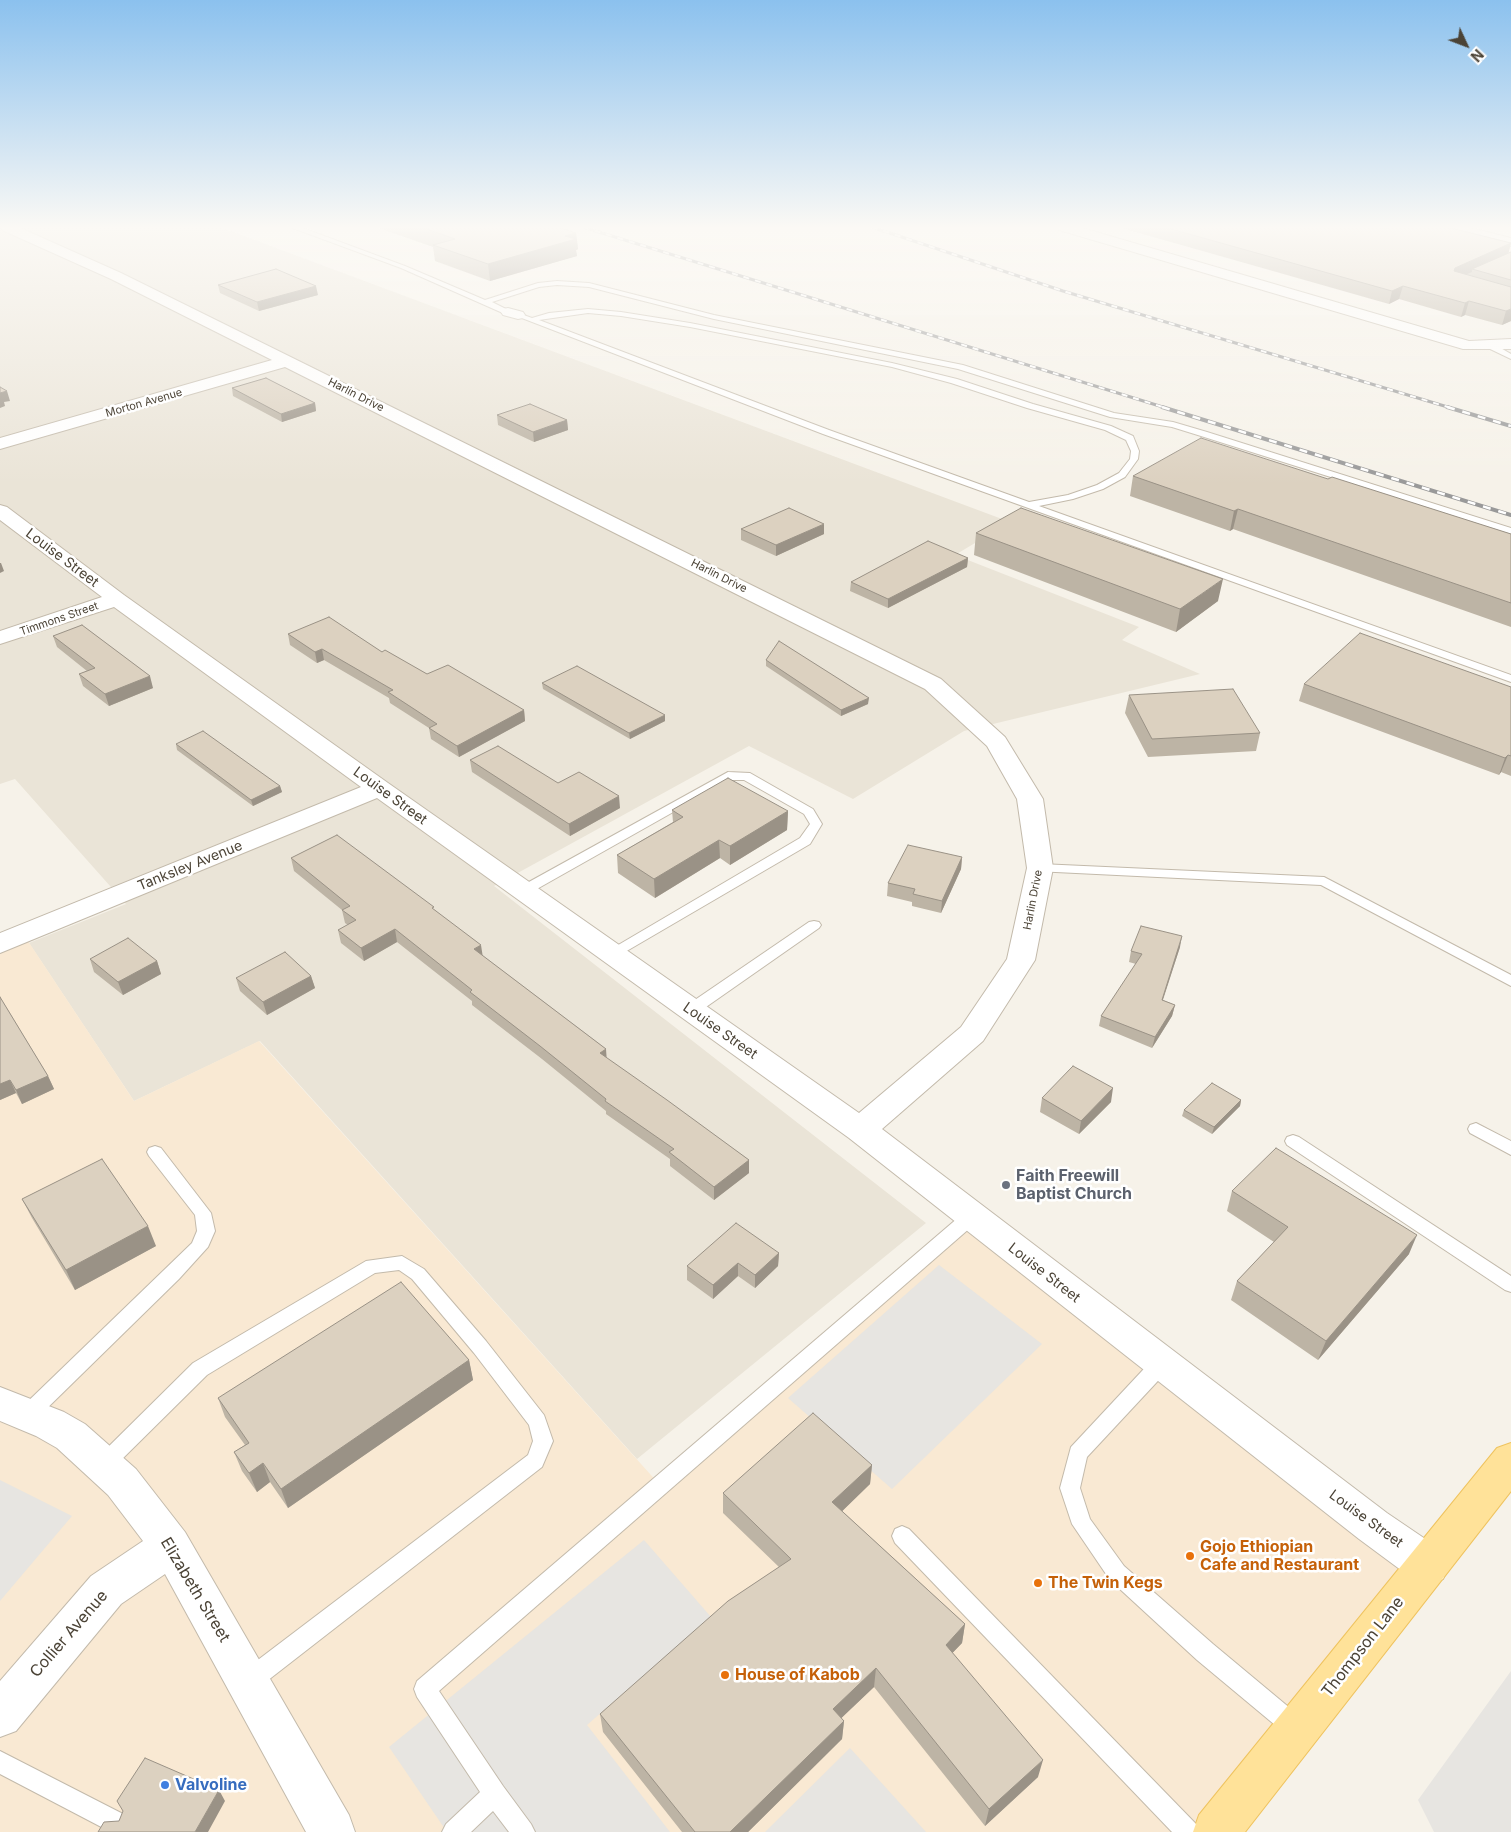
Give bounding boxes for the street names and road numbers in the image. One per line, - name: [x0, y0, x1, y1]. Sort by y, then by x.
- street label: Harlin Drive: [326, 375, 386, 415]
- street label: Morton Avenue: [104, 386, 184, 420]
- street label: Louise Street: [22, 525, 102, 591]
- street label: Harlin Drive: [689, 556, 749, 596]
- street label: Timmons Street: [18, 599, 100, 639]
- street label: Louise Street: [350, 764, 430, 828]
- street label: Tanksley Avenue: [135, 837, 245, 895]
- street label: Harlin Drive: [1021, 869, 1045, 931]
- street label: Louise Street: [680, 999, 760, 1063]
- street label: Louise Street: [1005, 1240, 1083, 1306]
- street label: Louise Street: [1326, 1487, 1406, 1551]
- street label: Elizabeth Street: [156, 1534, 234, 1646]
- street label: Collier Avenue: [26, 1587, 112, 1681]
- street label: Thompson Lane: [1318, 1593, 1408, 1701]

